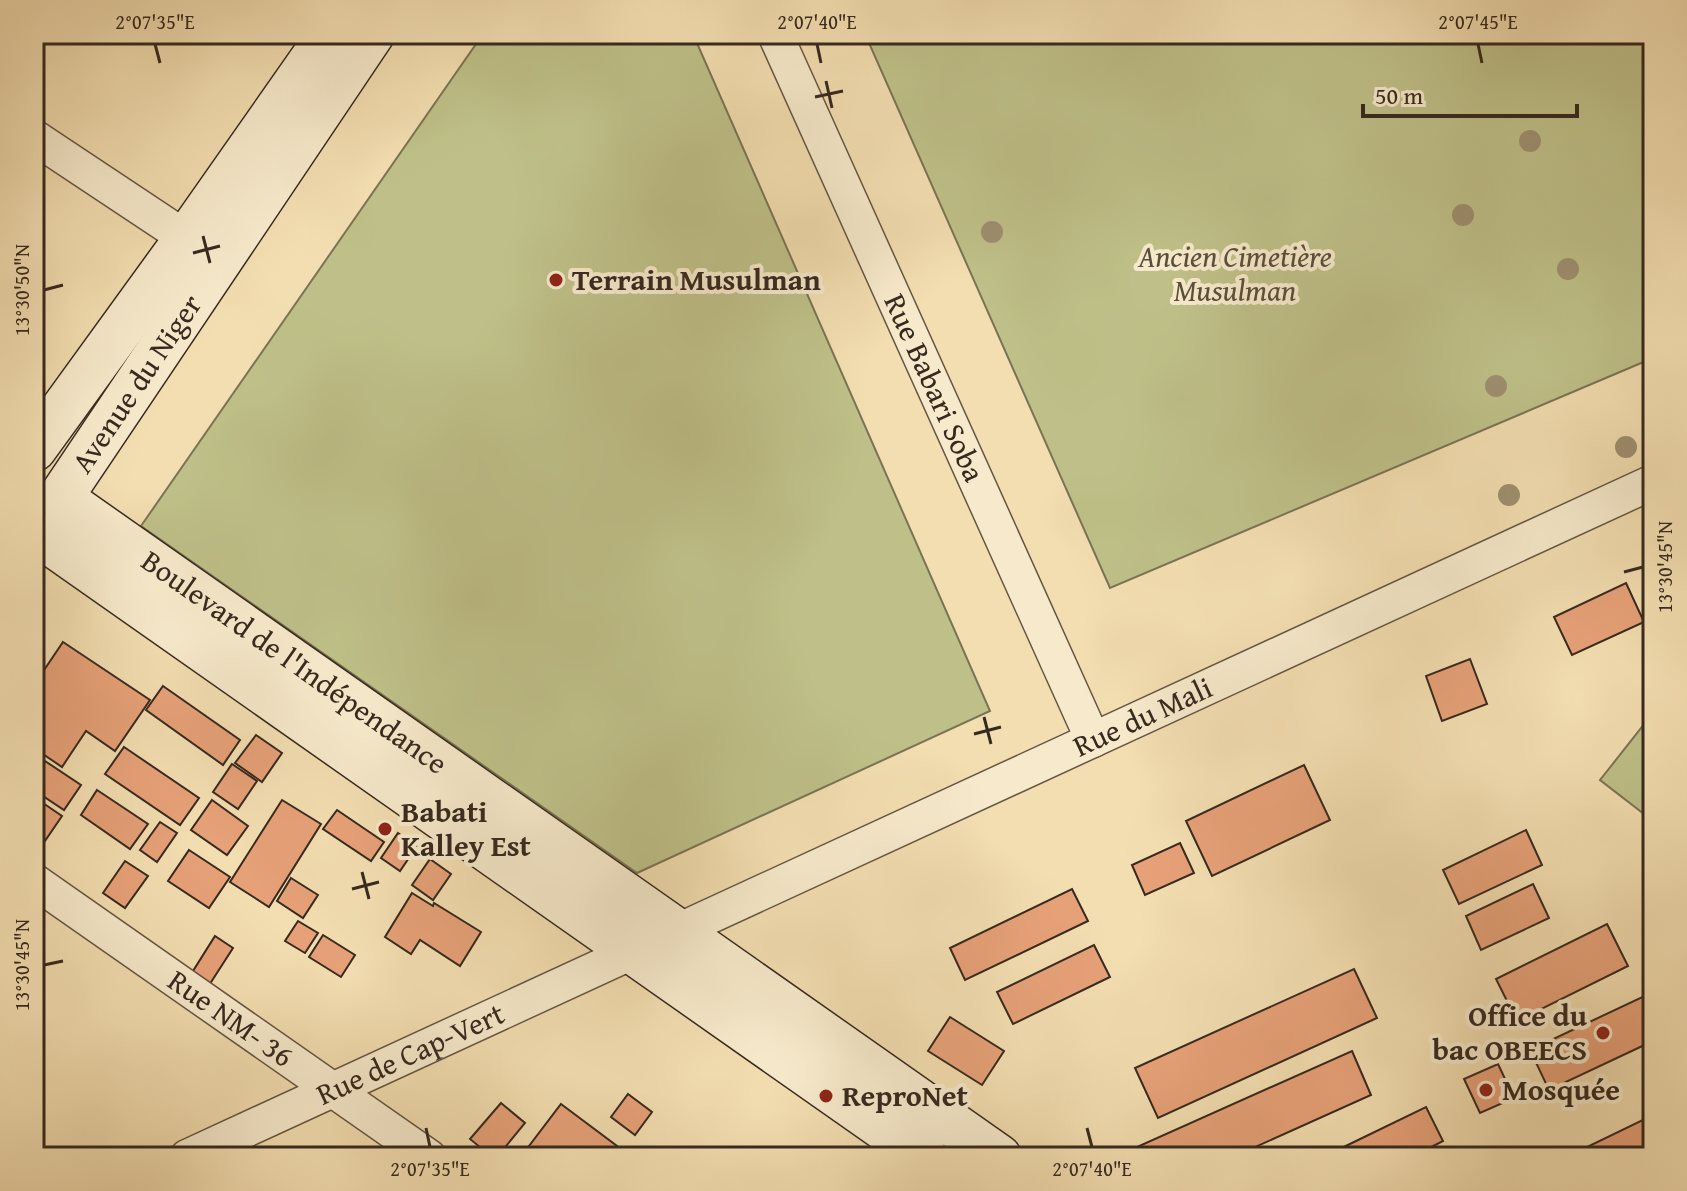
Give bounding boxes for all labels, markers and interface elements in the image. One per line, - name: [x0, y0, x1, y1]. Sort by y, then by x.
- text: 2°07'35"E: [115, 7, 195, 36]
- text: 2°07'40"E: [777, 7, 857, 36]
- text: 2°07'45"E: [1438, 7, 1518, 36]
- scale bar: [1363, 68, 1577, 118]
- text: 50 m: [1375, 78, 1423, 113]
- park label: Ancien Cimetière Musulman: [1137, 234, 1332, 312]
- text: 13°30'50"N: [7, 244, 36, 336]
- place label: Terrain Musulman: [572, 257, 821, 301]
- marker: Terrain Musulman: [547, 271, 565, 289]
- street label: Avenue du Niger: [60, 285, 212, 481]
- street label: Rue Babari Soba: [874, 286, 997, 489]
- text: 13°30'45"N: [1650, 521, 1679, 613]
- street label: Boulevard de l'Indépendance: [133, 539, 457, 784]
- street label: Rue du Mali: [1065, 665, 1219, 767]
- place label: Babati Kalley Est: [401, 789, 532, 867]
- marker: Babati Kalley Est: [376, 820, 394, 838]
- text: 13°30'45"N: [7, 919, 36, 1011]
- street label: Rue NM- 36: [160, 958, 303, 1077]
- street label: Rue de Cap-Vert: [309, 991, 512, 1116]
- place label: Office du bac OBEECS: [1433, 993, 1588, 1071]
- marker: Office du bac OBEECS: [1594, 1024, 1612, 1042]
- place label: Mosquée: [1502, 1067, 1620, 1111]
- place label: ReproNet: [842, 1073, 968, 1117]
- marker: Mosquée: [1477, 1081, 1495, 1099]
- marker: ReproNet: [817, 1087, 835, 1105]
- text: 2°07'35"E: [390, 1154, 470, 1183]
- text: 2°07'40"E: [1052, 1154, 1132, 1183]

